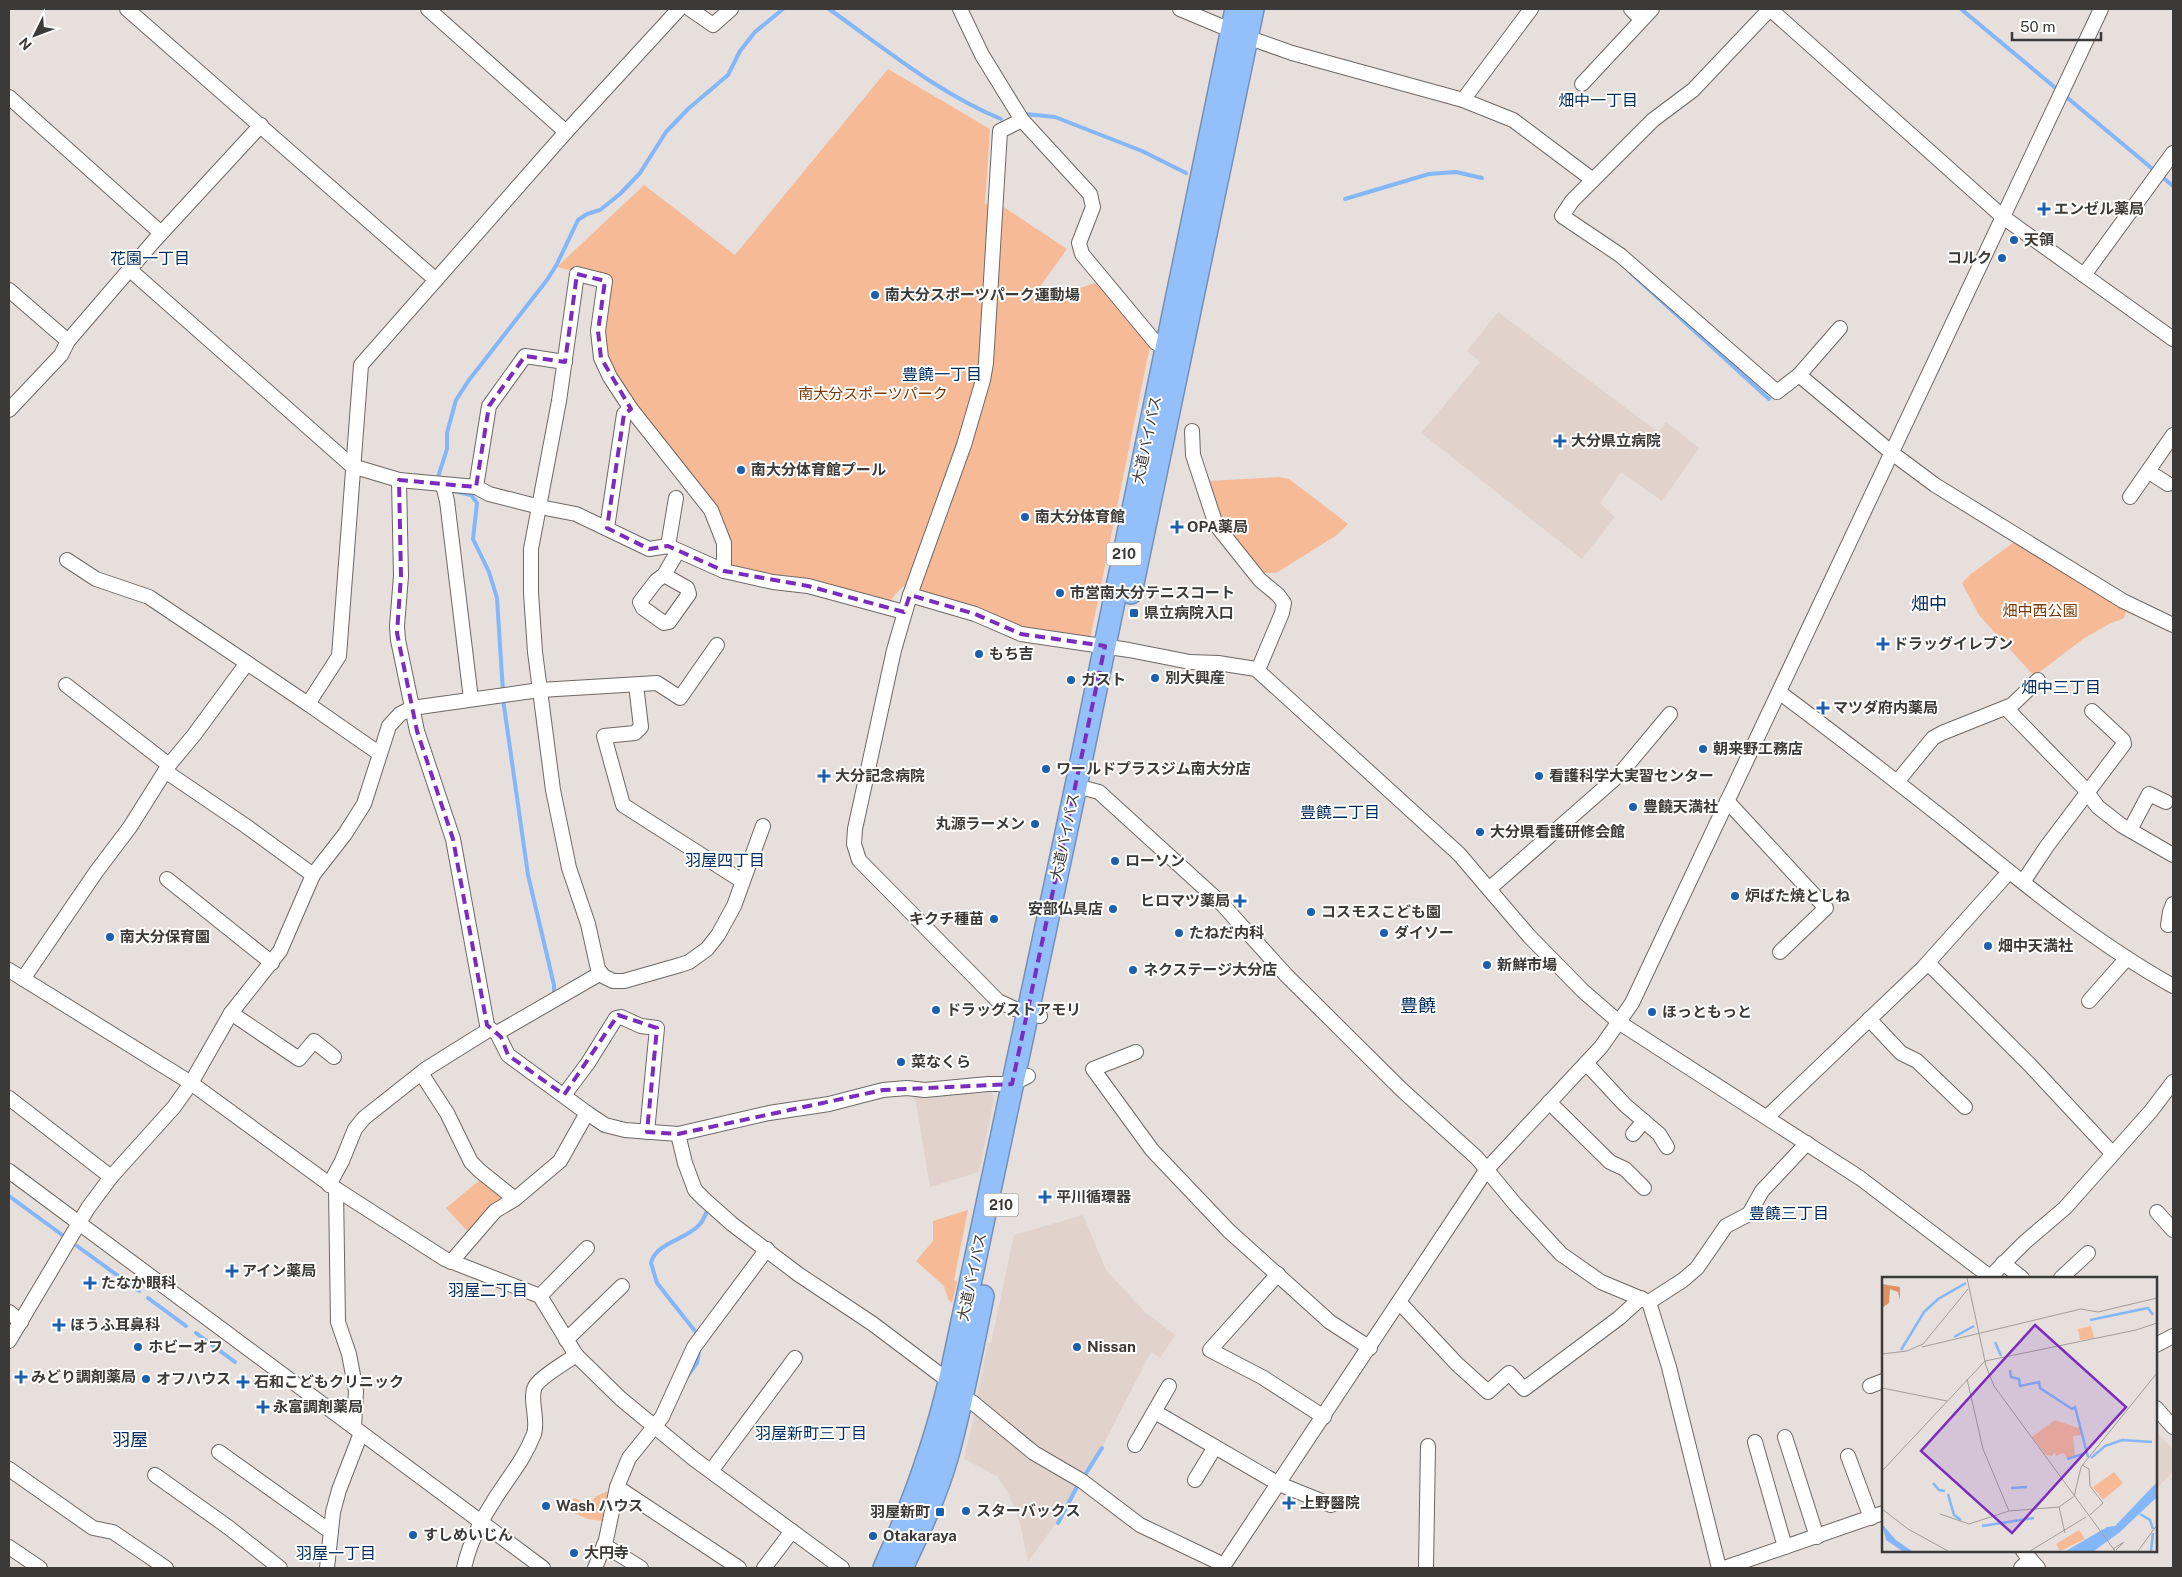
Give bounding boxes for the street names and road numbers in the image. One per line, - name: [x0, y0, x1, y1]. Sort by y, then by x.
- street label: 大道バイパス: [1129, 394, 1164, 486]
- road number: 210: [1106, 542, 1142, 566]
- street label: 大道バイパス: [1047, 791, 1082, 883]
- road number: 210: [984, 1194, 1018, 1216]
- street label: 大道バイパス: [954, 1231, 989, 1323]

